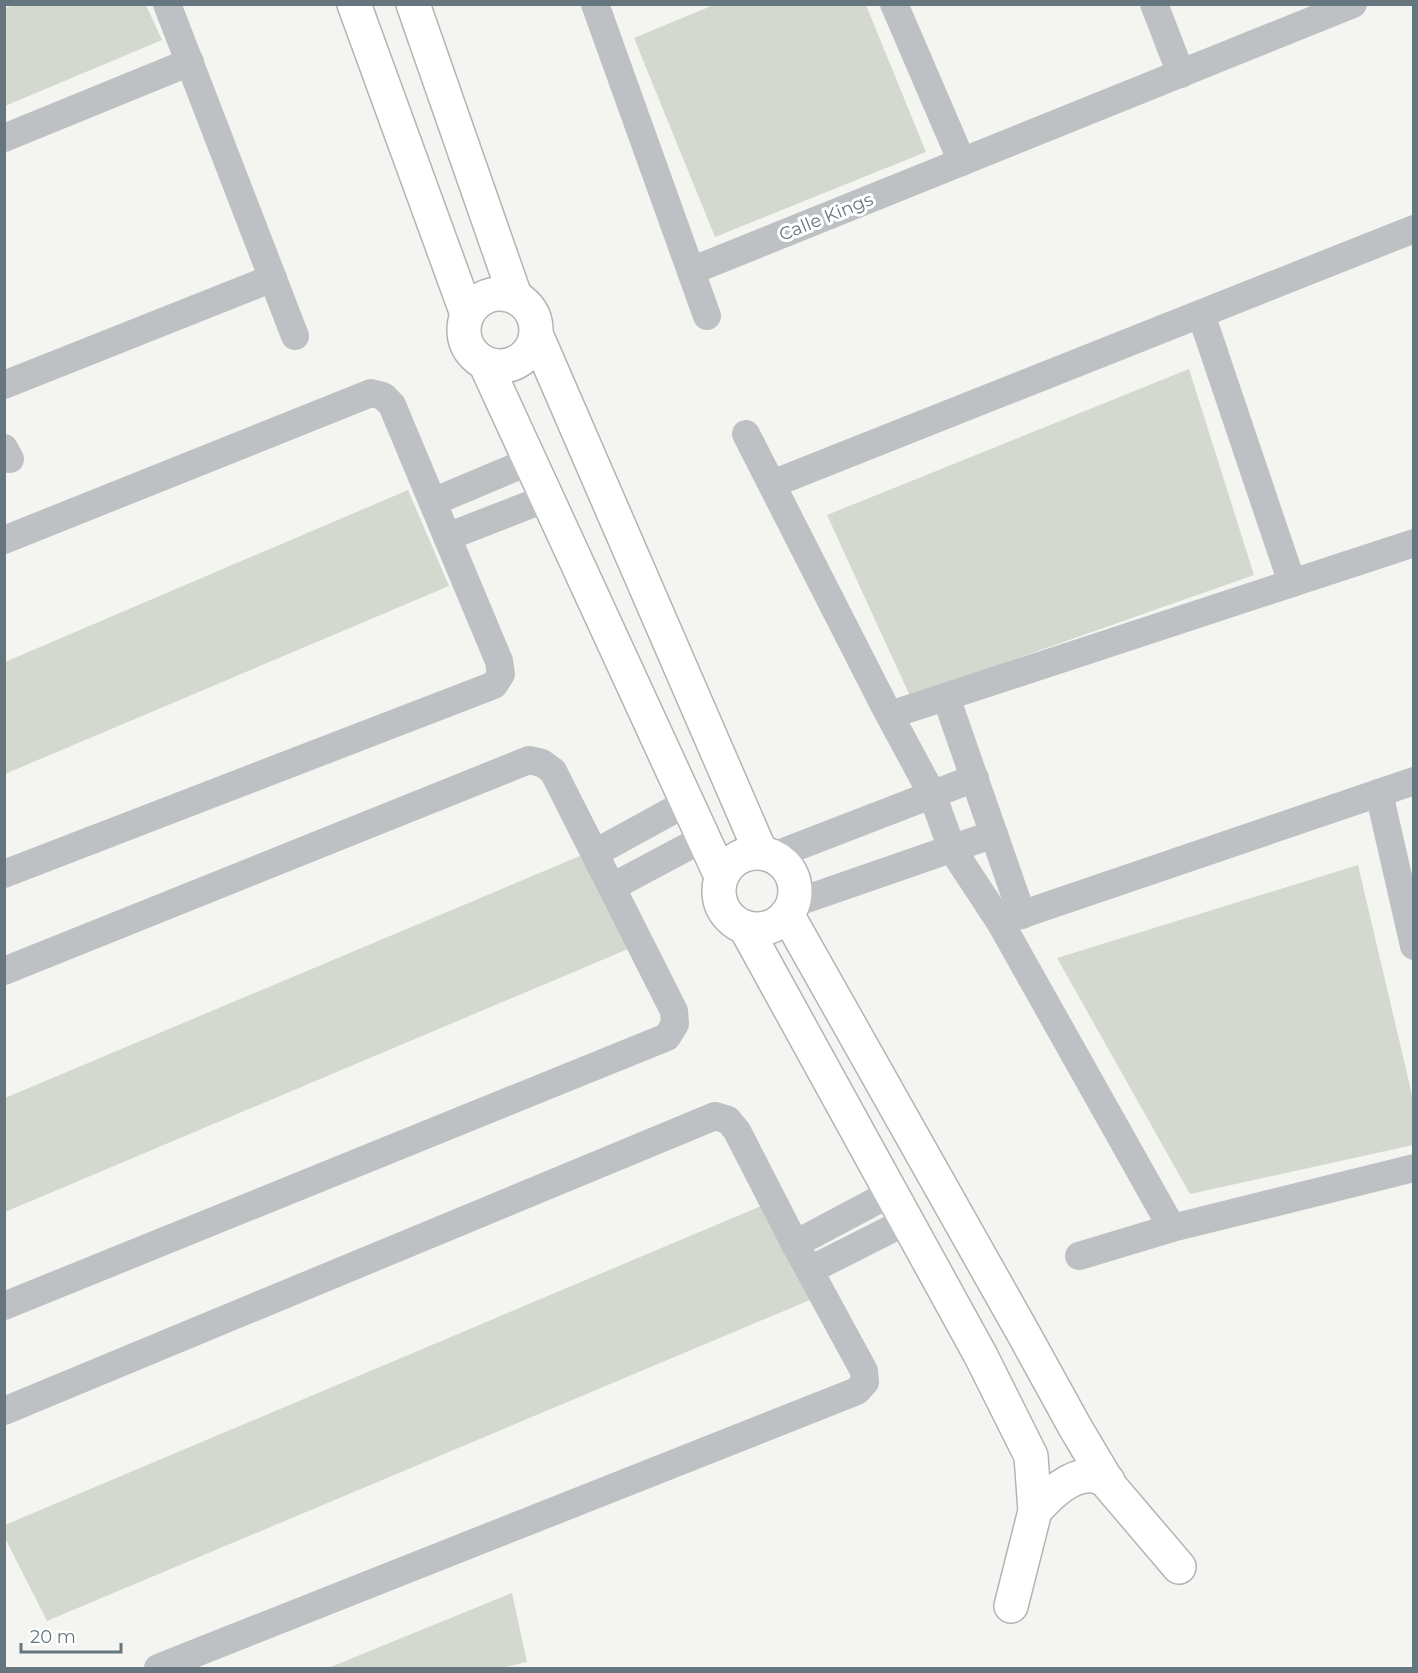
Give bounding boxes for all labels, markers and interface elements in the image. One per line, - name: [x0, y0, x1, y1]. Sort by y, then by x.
- street label: Calle Kings: [776, 188, 876, 246]
- scale bar: [21, 1616, 122, 1654]
- text: 20 m: [30, 1626, 76, 1648]

